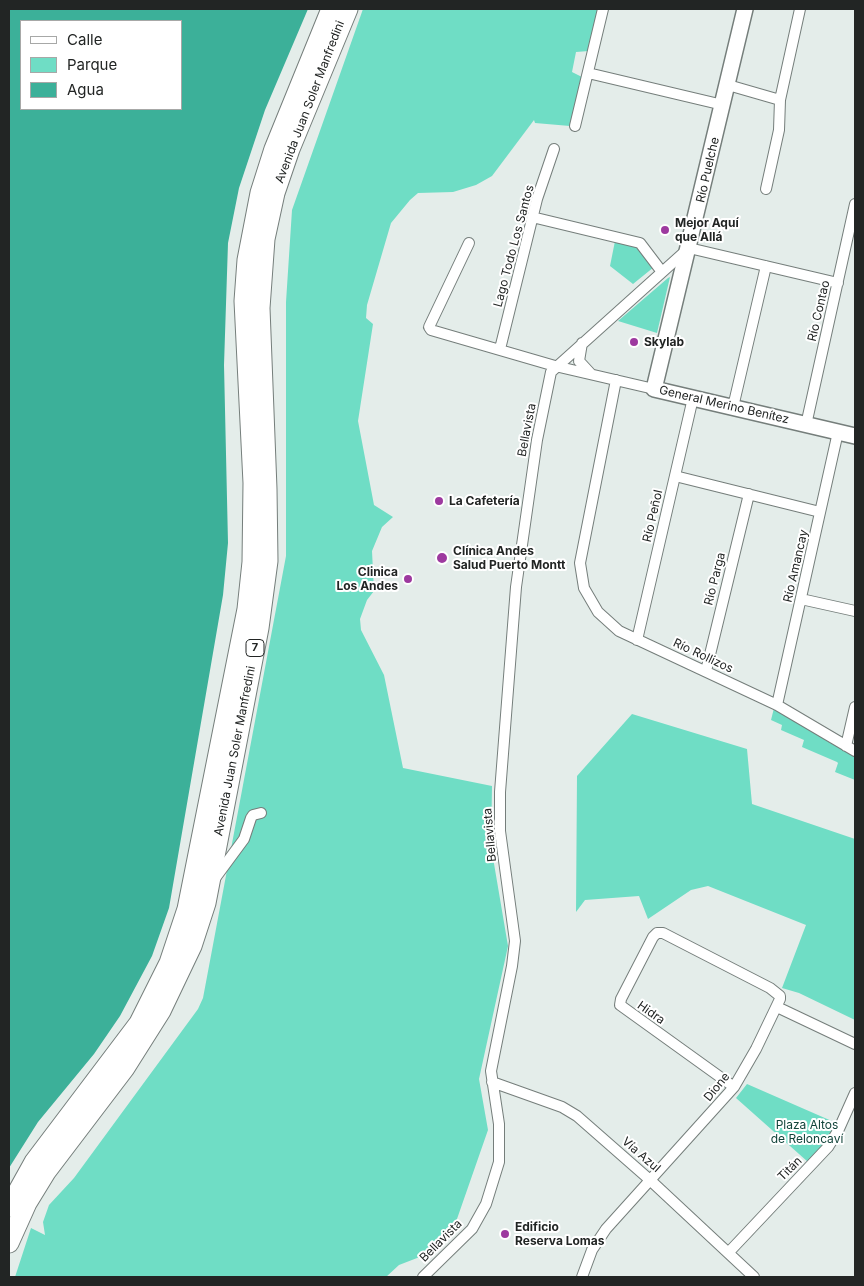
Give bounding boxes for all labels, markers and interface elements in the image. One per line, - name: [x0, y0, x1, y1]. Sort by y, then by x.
- street label: Avenida Juan Soler Manfredini: [272, 19, 348, 185]
- legend: [20, 20, 182, 110]
- text: Calle: [67, 30, 102, 49]
- text: Parque: [67, 55, 117, 74]
- text: Agua: [67, 80, 104, 99]
- street label: Río Puelche: [693, 136, 723, 204]
- street label: Lago Todo Los Santos: [491, 183, 537, 309]
- place label: Mejor Aquí que Allá: [675, 216, 739, 244]
- marker: Mejor Aquí que Allá: [659, 224, 671, 236]
- street label: Río Contao: [805, 279, 833, 343]
- place label: Skylab: [644, 335, 684, 349]
- marker: Skylab: [628, 336, 640, 348]
- street label: General Merino Benítez: [658, 383, 790, 427]
- street label: Bellavista: [515, 402, 539, 458]
- street label: Río Peñol: [640, 489, 666, 543]
- place label: La Cafetería: [449, 494, 520, 508]
- marker: La Cafetería: [433, 495, 445, 507]
- street label: Río Amancay: [781, 528, 811, 604]
- place label: Clínica Andes Salud Puerto Montt: [453, 544, 565, 572]
- marker: Clínica Andes Salud Puerto Montt: [435, 551, 449, 565]
- street label: Río Parga: [701, 551, 729, 607]
- place label: Clinica Los Andes: [336, 565, 398, 593]
- marker: Clinica Los Andes: [402, 573, 414, 585]
- street label: Río Rollizos: [671, 636, 735, 676]
- road number: 7: [246, 640, 264, 656]
- street label: Avenida Juan Soler Manfredini: [211, 665, 259, 837]
- street label: Bellavista: [480, 808, 500, 862]
- street label: Hidra: [634, 998, 668, 1028]
- street label: Dione: [701, 1070, 733, 1104]
- park label: Plaza Altos de Reloncaví: [771, 1118, 843, 1146]
- street label: Vía Azul: [619, 1134, 663, 1176]
- street label: Titán: [775, 1154, 805, 1184]
- street label: Bellavista: [417, 1217, 465, 1265]
- place label: Edificio Reserva Lomas: [515, 1220, 604, 1248]
- marker: Edificio Reserva Lomas: [499, 1228, 511, 1240]

